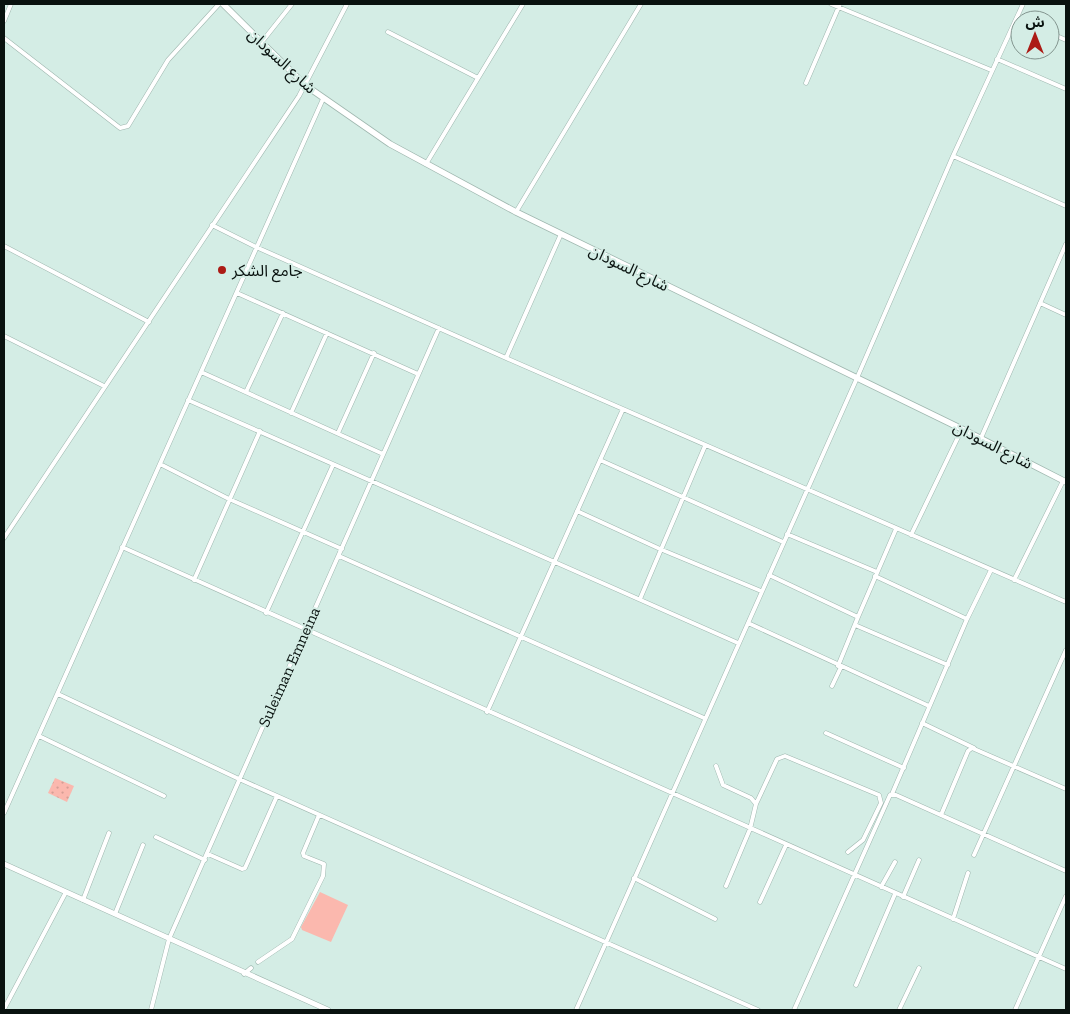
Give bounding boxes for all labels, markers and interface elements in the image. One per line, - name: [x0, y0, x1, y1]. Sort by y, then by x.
- north arrow: [1010, 10, 1060, 60]
- text: ش: [1025, 14, 1045, 31]
- street label: شارع السودان: [242, 25, 320, 100]
- street label: شارع السودان: [585, 241, 672, 298]
- place label: جامع الشكر: [231, 261, 303, 283]
- marker: جامع الشكر: [216, 264, 228, 276]
- street label: شارع السودان: [949, 417, 1036, 476]
- street label: Suleiman Emneina: [254, 604, 324, 730]

